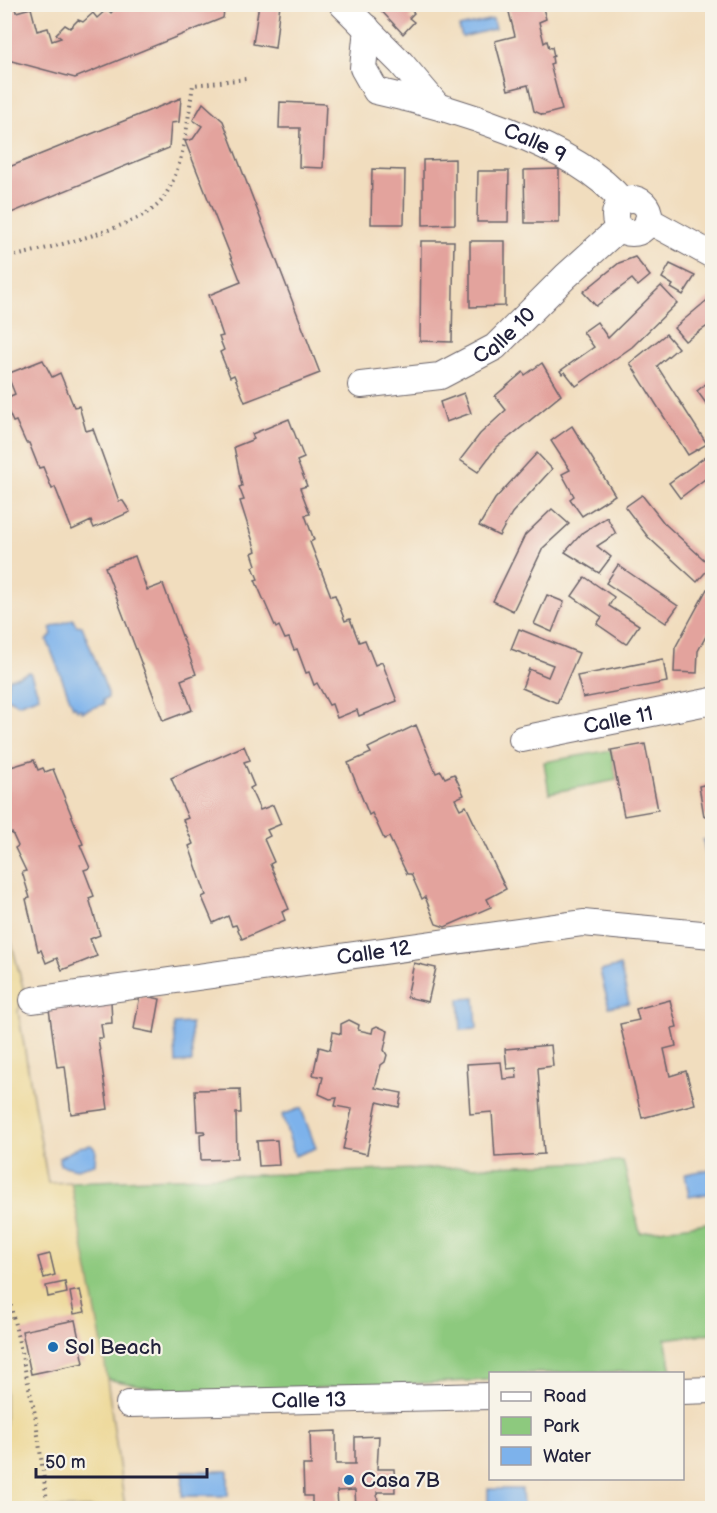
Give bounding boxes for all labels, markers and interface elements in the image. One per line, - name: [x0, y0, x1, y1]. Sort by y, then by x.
- street label: Calle 9: [500, 118, 571, 168]
- street label: Calle 10: [469, 302, 541, 369]
- street label: Calle 11: [581, 701, 655, 739]
- street label: Calle 12: [335, 935, 413, 970]
- place label: Sol Beach: [65, 1335, 162, 1360]
- marker: Sol Beach: [46, 1340, 60, 1354]
- legend: [489, 1372, 684, 1480]
- text: Road: [543, 1386, 587, 1407]
- street label: Calle 13: [271, 1387, 347, 1414]
- text: Park: [543, 1416, 579, 1437]
- scale bar: [36, 1441, 207, 1479]
- text: Water: [543, 1446, 591, 1467]
- text: 50 m: [45, 1452, 86, 1473]
- place label: Casa 7B: [361, 1468, 440, 1493]
- marker: Casa 7B: [342, 1473, 356, 1487]

